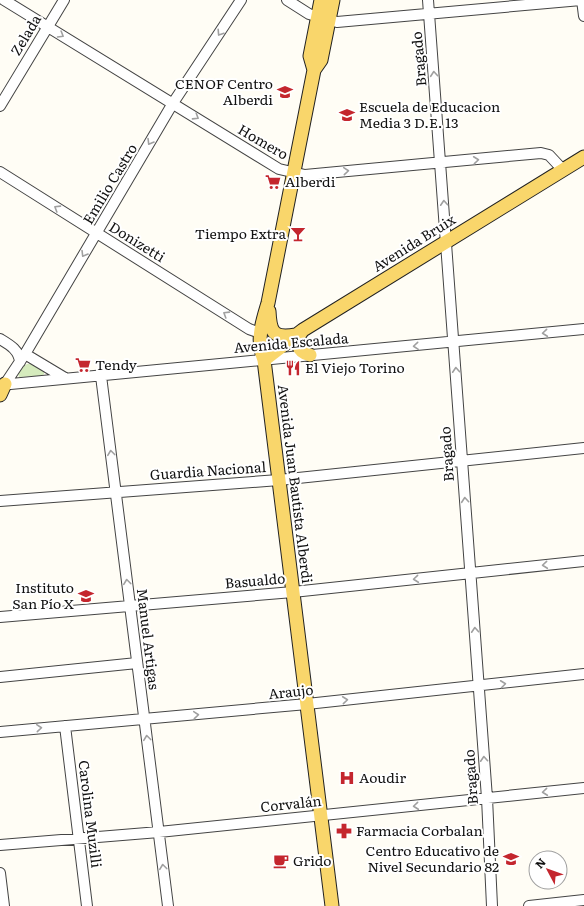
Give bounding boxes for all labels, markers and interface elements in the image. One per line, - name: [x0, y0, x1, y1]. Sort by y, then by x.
- street label: Zelada: [5, 10, 45, 59]
- one-way arrow: [218, 28, 225, 35]
- one-way arrow: [57, 30, 64, 38]
- street label: Bragado: [406, 31, 430, 87]
- one-way arrow: [429, 71, 438, 77]
- place label: CENOF Centro Alberdi: [175, 73, 273, 109]
- school or university icon: CENOF Centro Alberdi: [276, 83, 294, 101]
- place label: Escuela de Educacion Media 3 D.E. 13: [359, 96, 500, 132]
- school or university icon: Escuela de Educacion Media 3 D.E. 13: [338, 106, 356, 124]
- one-way arrow: [192, 113, 199, 120]
- street label: Homero: [235, 119, 292, 164]
- one-way arrow: [148, 138, 155, 145]
- street label: Emilio Castro: [77, 139, 141, 228]
- one-way arrow: [473, 155, 479, 164]
- one-way arrow: [343, 167, 349, 176]
- place label: Alberdi: [285, 171, 336, 191]
- supermarket icon: Alberdi: [264, 173, 282, 191]
- one-way arrow: [439, 200, 448, 206]
- one-way arrow: [54, 205, 61, 212]
- street label: Avenida Bruix: [368, 209, 459, 276]
- street label: Donizetti: [106, 216, 170, 266]
- place label: Tiempo Extra: [195, 223, 286, 243]
- bar icon: Tiempo Extra: [289, 225, 307, 243]
- one-way arrow: [82, 250, 89, 257]
- one-way arrow: [223, 312, 230, 319]
- street label: Avenida Escalada: [233, 327, 350, 357]
- one-way arrow: [542, 329, 548, 338]
- one-way arrow: [413, 341, 419, 350]
- place label: Tendy: [95, 354, 138, 374]
- supermarket icon: Tendy: [74, 356, 92, 374]
- place label: El Viejo Torino: [305, 357, 405, 377]
- restaurant icon: El Viejo Torino: [284, 359, 302, 377]
- one-way arrow: [451, 367, 460, 374]
- street label: Avenida Juan Bautista Alberdi: [274, 383, 318, 585]
- street label: Bragado: [434, 426, 458, 482]
- one-way arrow: [107, 450, 116, 456]
- street label: Guardia Nacional: [149, 456, 267, 484]
- one-way arrow: [460, 497, 469, 503]
- one-way arrow: [542, 561, 548, 570]
- street label: Basualdo: [224, 567, 286, 593]
- one-way arrow: [413, 574, 419, 583]
- place label: Instituto San Pío X: [12, 577, 74, 613]
- one-way arrow: [123, 578, 132, 585]
- school or university icon: Instituto San Pío X: [77, 587, 95, 605]
- street label: Manuel Artigas: [133, 587, 165, 691]
- one-way arrow: [470, 627, 479, 633]
- street label: Araujo: [267, 679, 314, 703]
- one-way arrow: [500, 679, 506, 688]
- one-way arrow: [342, 696, 349, 705]
- one-way arrow: [193, 710, 199, 719]
- one-way arrow: [36, 724, 42, 733]
- one-way arrow: [143, 735, 152, 741]
- street label: Bragado: [458, 749, 482, 805]
- one-way arrow: [480, 756, 489, 762]
- street label: Carolina Muzilli: [74, 759, 108, 869]
- place label: Aoudir: [359, 767, 406, 787]
- hospital icon: Aoudir: [338, 769, 356, 787]
- one-way arrow: [542, 787, 548, 796]
- street label: Corvalán: [259, 790, 323, 816]
- one-way arrow: [413, 801, 419, 810]
- place label: Farmacia Corbalan: [356, 820, 483, 840]
- pharmacy icon: Farmacia Corbalan: [335, 822, 353, 840]
- place label: Centro Educativo de Nivel Secundario 82: [366, 840, 499, 876]
- place label: Grido: [293, 850, 331, 870]
- school or university icon: Centro Educativo de Nivel Secundario 82: [502, 850, 520, 868]
- north arrow: [528, 850, 568, 890]
- cafe icon: Grido: [272, 852, 290, 870]
- text: N: [531, 854, 549, 872]
- one-way arrow: [159, 864, 168, 870]

